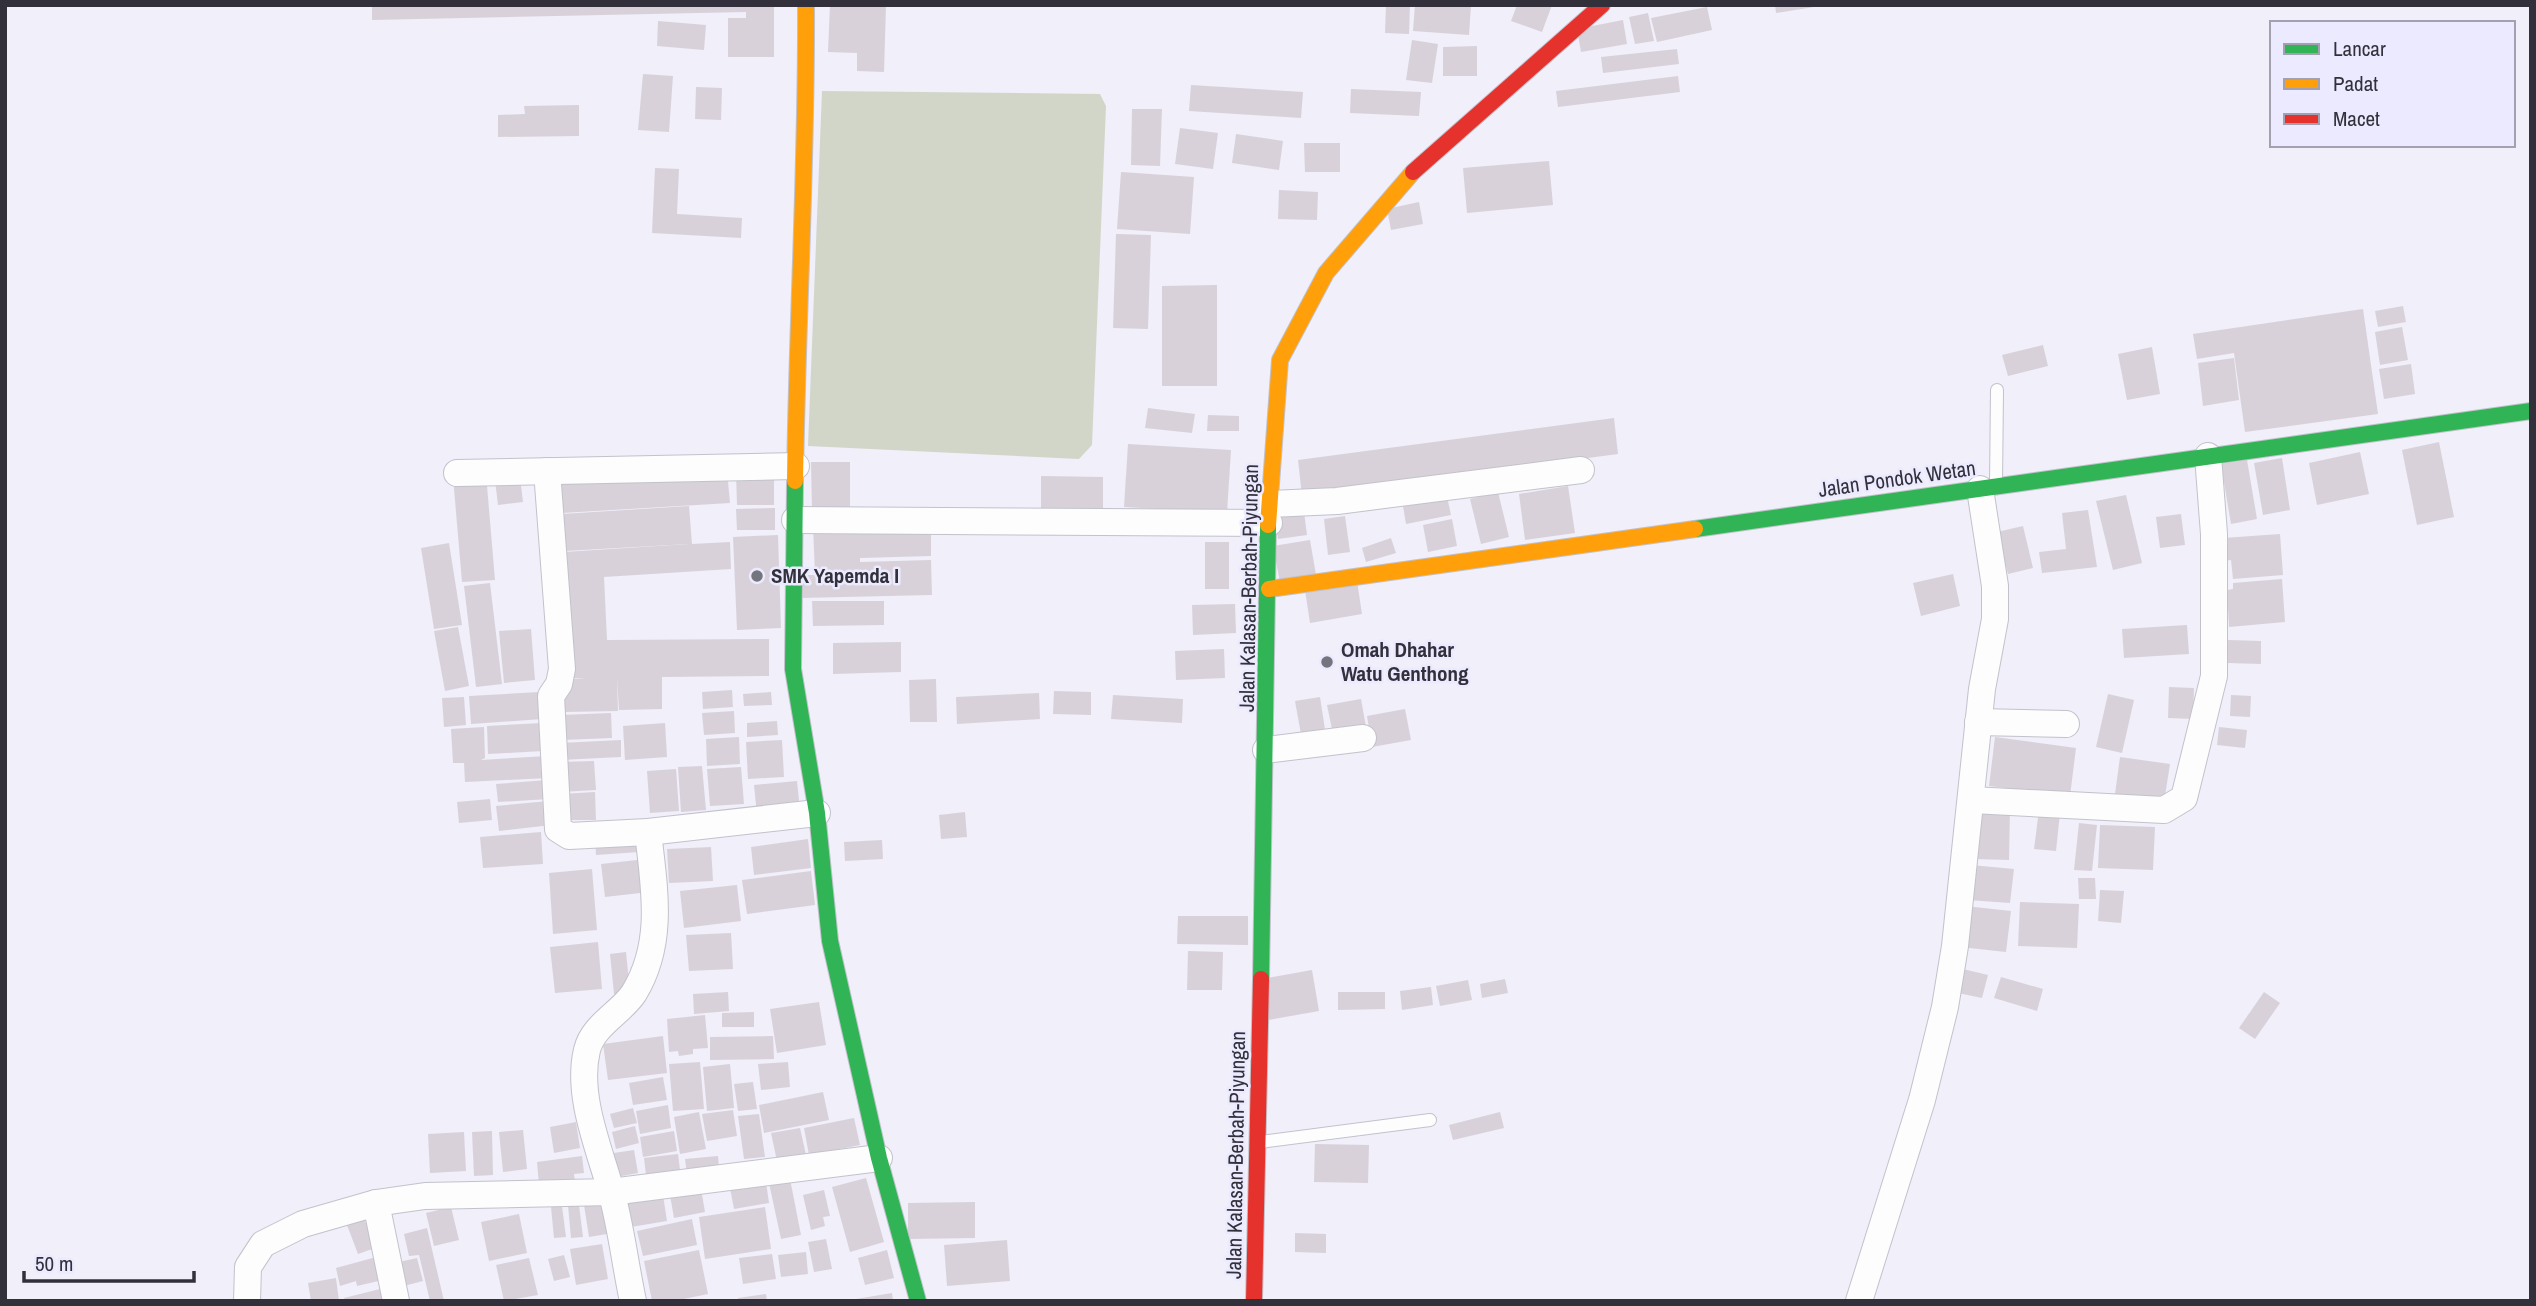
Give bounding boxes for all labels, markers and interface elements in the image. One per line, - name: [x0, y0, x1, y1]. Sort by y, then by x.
- legend: [2270, 21, 2515, 147]
- text: Lancar: [2333, 34, 2386, 63]
- text: Padat: [2333, 69, 2378, 98]
- text: Macet: [2333, 104, 2380, 133]
- street label: Jalan Pondok Wetan: [1816, 453, 1977, 504]
- street label: Jalan Kalasan-Berbah-Piyungan: [1232, 464, 1265, 712]
- place label: SMK Yapemda I: [771, 561, 899, 590]
- marker: SMK Yapemda I: [749, 568, 765, 584]
- place label: Omah Dhahar Watu Genthong: [1341, 635, 1469, 688]
- marker: Omah Dhahar Watu Genthong: [1319, 654, 1335, 670]
- street label: Jalan Kalasan-Berbah-Piyungan: [1219, 1031, 1252, 1279]
- scale bar: [24, 1240, 194, 1284]
- text: 50 m: [35, 1249, 73, 1278]

